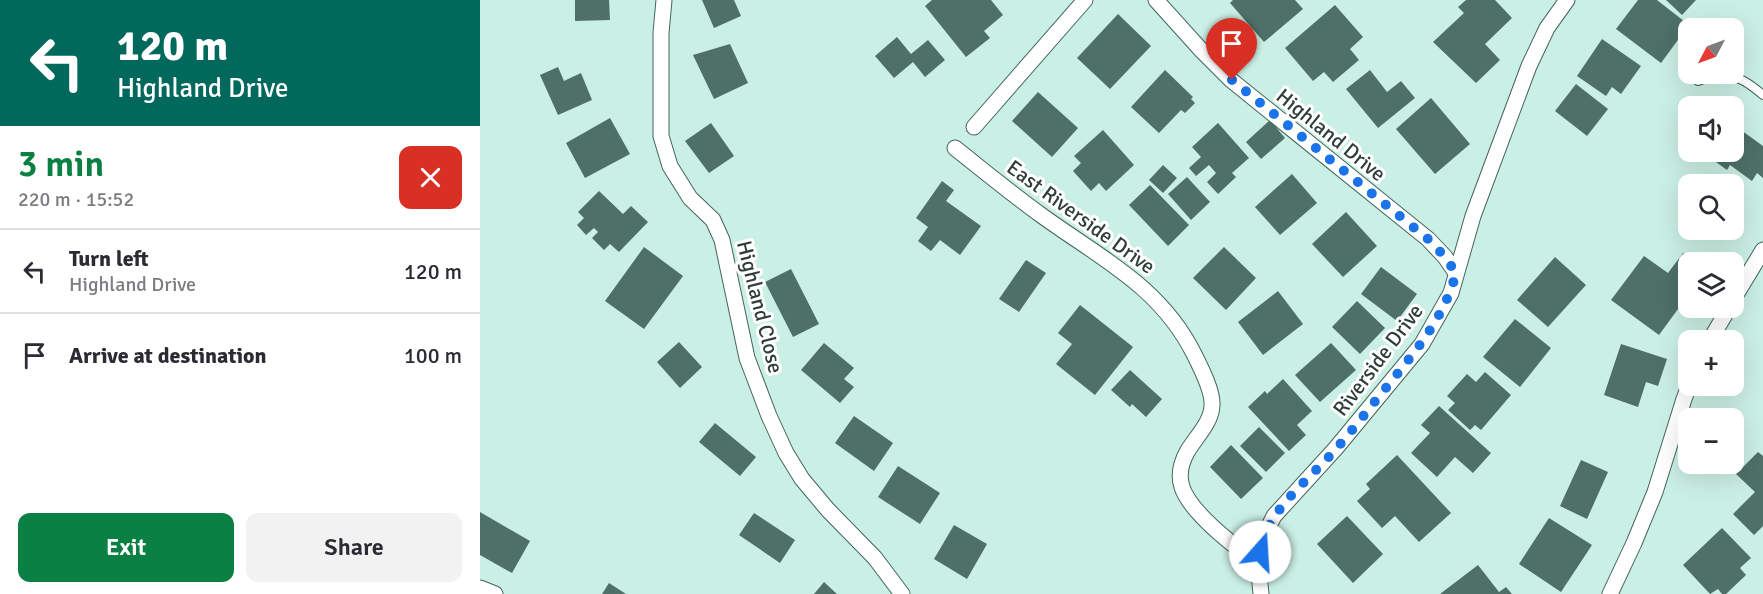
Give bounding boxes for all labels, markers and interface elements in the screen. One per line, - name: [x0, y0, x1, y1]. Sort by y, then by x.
- pin: [1206, 18, 1257, 80]
- north arrow: [1678, 18, 1744, 84]
- map controls: [1678, 18, 1744, 474]
- text: 120 m: [117, 21, 228, 72]
- icon: left: [18, 24, 96, 102]
- icon: arrive: [1215, 27, 1248, 60]
- text: Highland Drive: [117, 72, 289, 105]
- street label: Highland Drive: [1271, 83, 1391, 187]
- button: sound: [1678, 96, 1744, 162]
- text: 3 min: [18, 142, 104, 187]
- button: close: [399, 146, 462, 209]
- street label: East Riverside Drive: [1002, 154, 1160, 280]
- button: search: [1678, 174, 1744, 240]
- text: 220 m · 15:52: [18, 187, 134, 212]
- street label: Highland Close: [731, 238, 789, 376]
- text: Turn left: [69, 245, 149, 272]
- button: layers: [1678, 252, 1744, 318]
- icon: left: [18, 255, 51, 288]
- text: 120 m: [404, 258, 462, 285]
- text: Highland Drive: [69, 272, 196, 297]
- street label: Riverside Drive: [1327, 299, 1429, 421]
- button: +: [1678, 330, 1744, 396]
- icon: arrive: [18, 339, 51, 372]
- text: Arrive at destination: [69, 342, 266, 369]
- text: 100 m: [404, 342, 462, 369]
- button: −: [1678, 408, 1744, 474]
- button: Exit: [18, 513, 234, 582]
- button: Share: [246, 513, 462, 582]
- position arrow: [1228, 520, 1292, 584]

